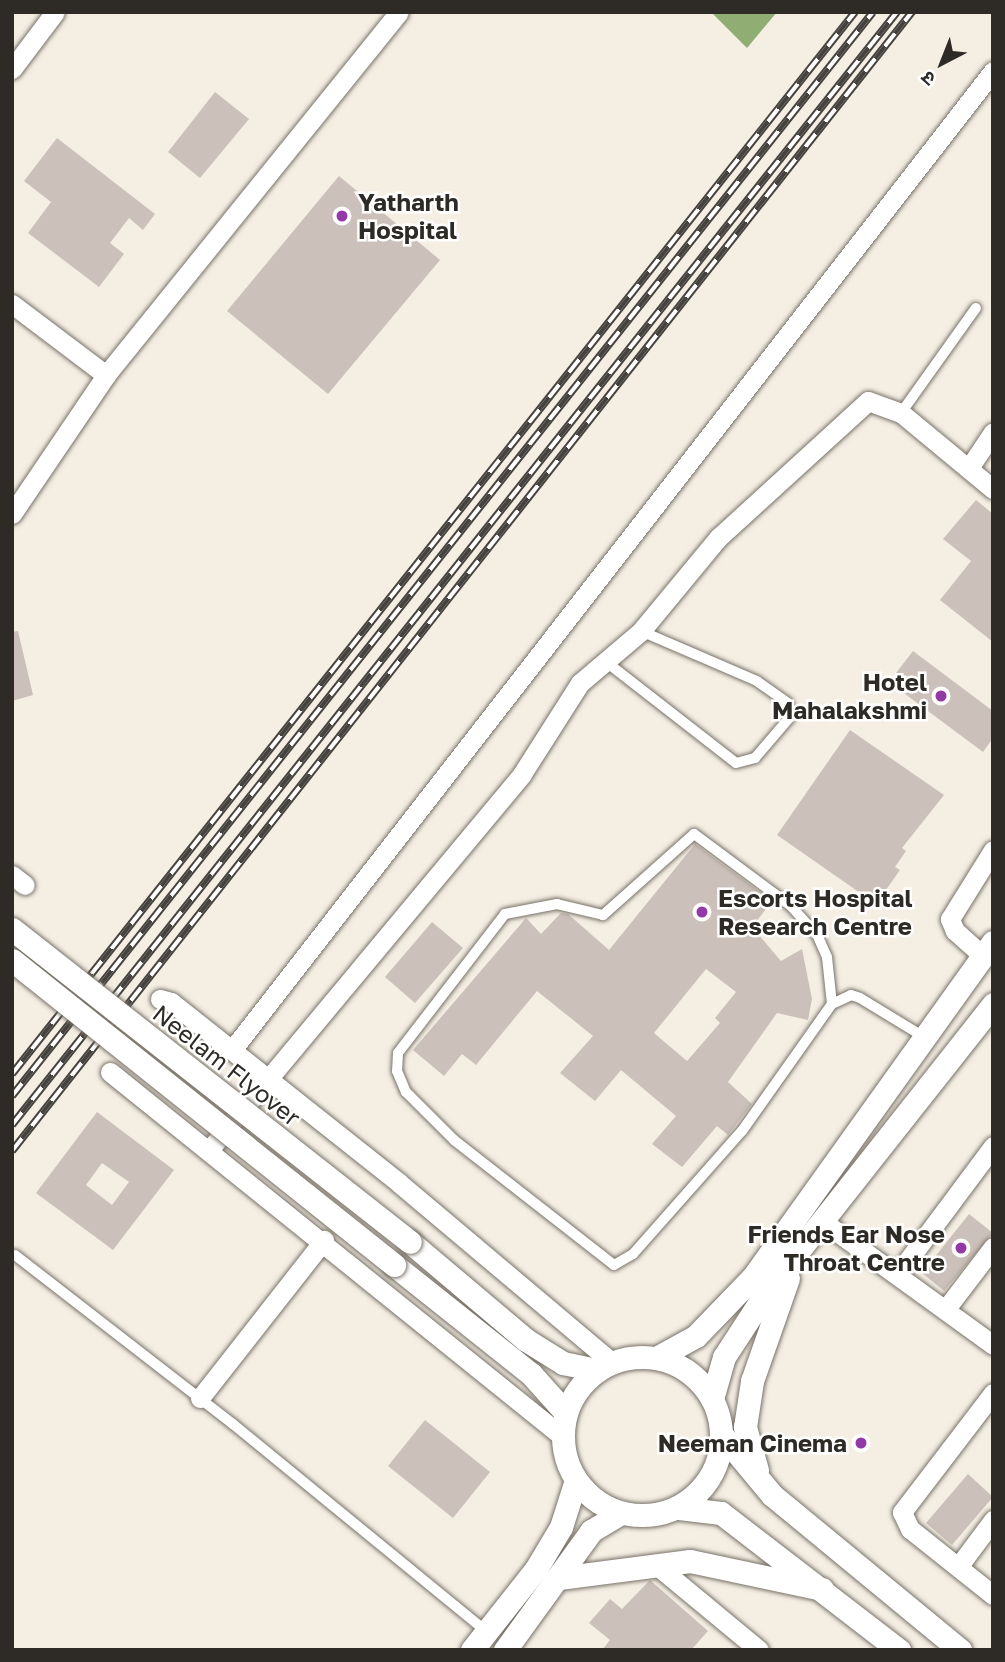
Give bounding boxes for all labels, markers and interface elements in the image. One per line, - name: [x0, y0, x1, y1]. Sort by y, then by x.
- north arrow: [907, 28, 977, 98]
- text: उ: [916, 67, 939, 91]
- place label: Yatharth Hospital: [358, 188, 459, 244]
- marker: Yatharth Hospital: [332, 206, 352, 226]
- place label: Hotel Mahalakshmi: [772, 668, 927, 724]
- marker: Hotel Mahalakshmi: [933, 688, 949, 704]
- place label: Escorts Hospital Research Centre: [718, 884, 912, 940]
- marker: Escorts Hospital Research Centre: [692, 902, 712, 922]
- street label: Neelam Flyover: [148, 999, 306, 1131]
- place label: Friends Ear Nose Throat Centre: [747, 1220, 945, 1276]
- marker: Friends Ear Nose Throat Centre: [951, 1238, 971, 1258]
- place label: Neeman Cinema: [658, 1429, 847, 1457]
- marker: Neeman Cinema: [853, 1435, 869, 1451]

